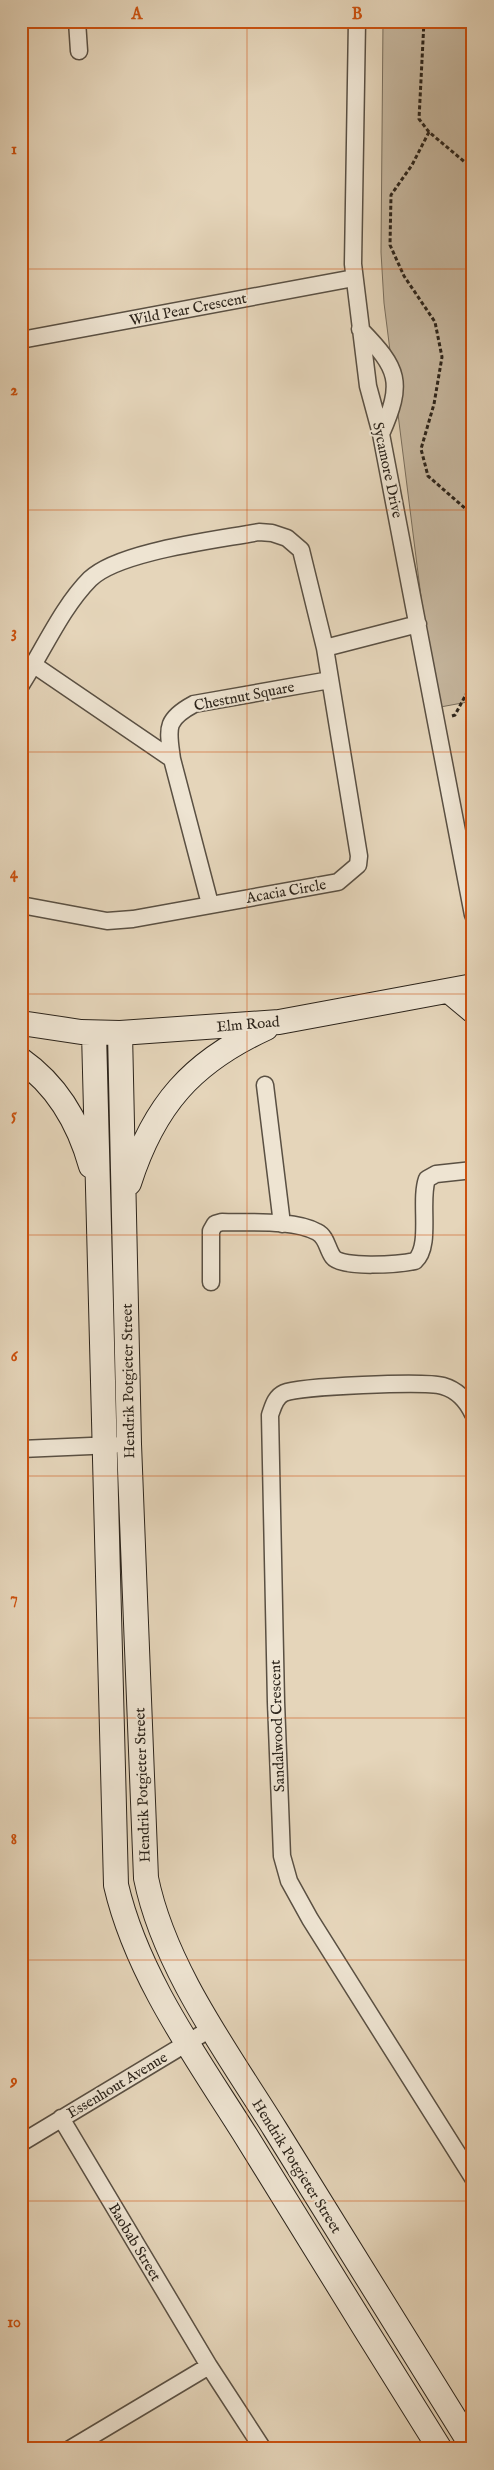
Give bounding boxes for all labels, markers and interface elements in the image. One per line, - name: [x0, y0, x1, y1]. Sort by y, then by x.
- text: A: [131, 5, 144, 25]
- text: B: [352, 5, 363, 25]
- text: 1: [11, 140, 17, 160]
- street label: Wild Pear Crescent: [128, 289, 248, 330]
- text: 2: [10, 381, 18, 401]
- street label: Sycamore Drive: [368, 420, 407, 520]
- text: 3: [11, 623, 17, 643]
- street label: Chestnut Square: [192, 677, 296, 716]
- text: 4: [10, 864, 19, 884]
- street label: Acacia Circle: [244, 875, 328, 908]
- street label: Elm Road: [216, 1012, 281, 1037]
- text: 5: [11, 1106, 17, 1126]
- street label: Hendrik Potgieter Street: [118, 1303, 139, 1459]
- text: 6: [11, 1347, 19, 1367]
- text: 7: [10, 1589, 18, 1609]
- street label: Sandalwood Crescent: [266, 1659, 289, 1792]
- street label: Hendrik Potgieter Street: [130, 1707, 155, 1863]
- text: 8: [11, 1830, 17, 1850]
- street label: Essenhout Avenue: [64, 2048, 171, 2123]
- text: 9: [10, 2072, 18, 2092]
- street label: Hendrik Potgieter Street: [247, 2095, 346, 2237]
- street label: Baobab Street: [104, 2200, 165, 2285]
- text: 10: [7, 2313, 21, 2333]

